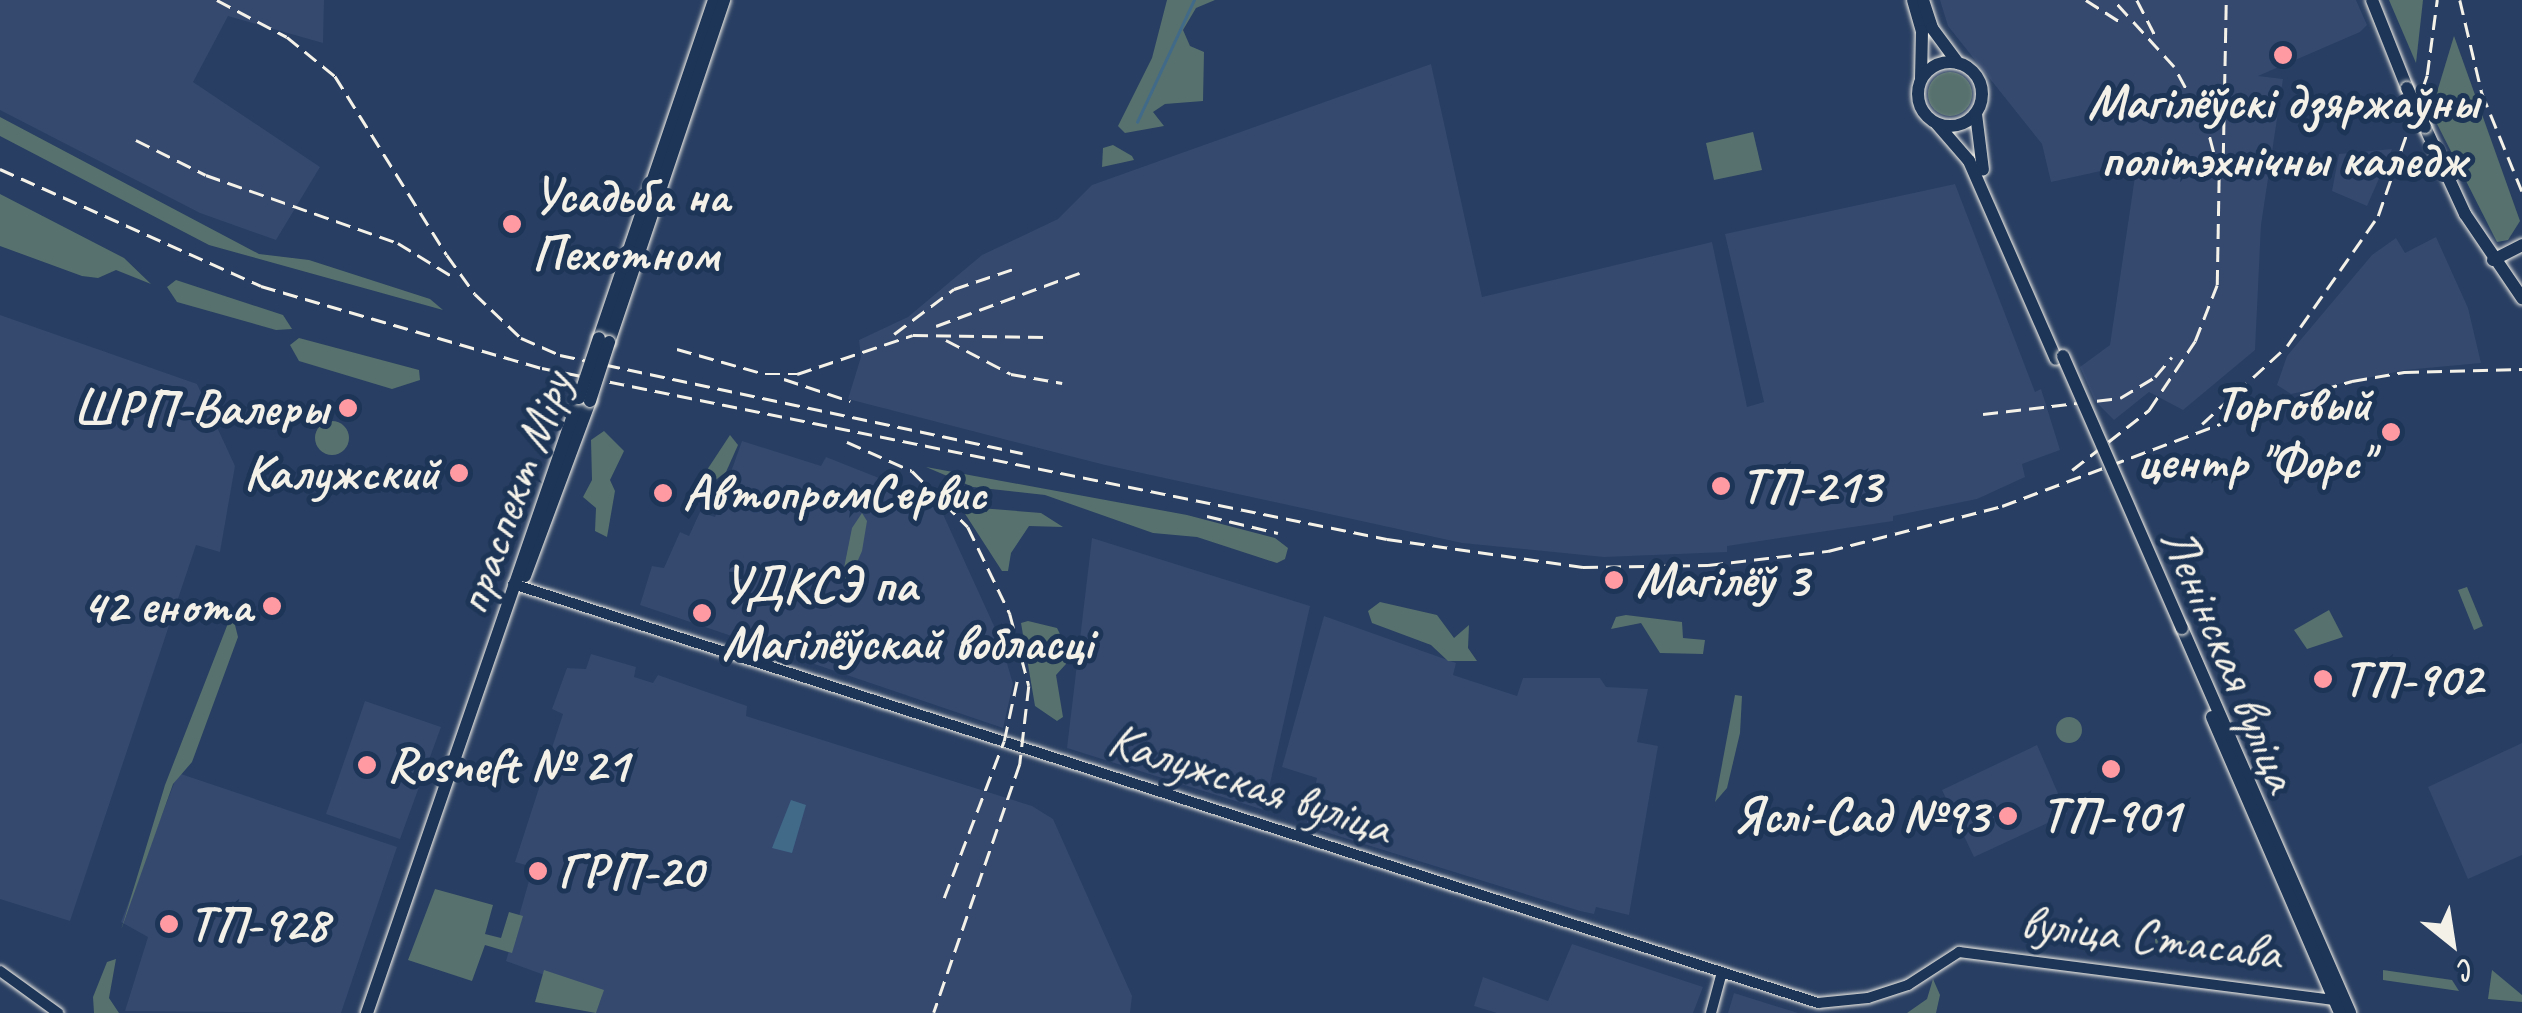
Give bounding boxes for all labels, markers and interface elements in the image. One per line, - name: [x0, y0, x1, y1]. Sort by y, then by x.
- marker: Магілёўскі дзяржаўны політэхнічны каледж: [2272, 44, 2294, 66]
- place label: Магілёўскі дзяржаўны політэхнічны каледж: [2088, 71, 2478, 188]
- place label: Усадьба на Пехотном: [532, 165, 728, 282]
- marker: Усадьба на Пехотном: [501, 213, 523, 235]
- street label: праспект Міру: [441, 364, 585, 622]
- place label: Торговый центр "Форс": [2138, 373, 2371, 490]
- place label: ШРП-Валеры: [73, 378, 328, 438]
- marker: ШРП-Валеры: [337, 397, 359, 419]
- marker: Торговый центр "Форс": [2380, 421, 2402, 443]
- place label: Калужский: [244, 443, 439, 503]
- place label: ТП-213: [1741, 456, 1881, 516]
- marker: Калужский: [448, 462, 470, 484]
- place label: АвтопромСервис: [683, 463, 986, 523]
- marker: ТП-213: [1710, 475, 1732, 497]
- marker: АвтопромСервис: [652, 482, 674, 504]
- street label: Ленінская вуліца: [2148, 518, 2312, 800]
- place label: Магілёў 3: [1636, 550, 1808, 610]
- place label: УДКСЭ па Магілёўскай вобласці: [722, 554, 1093, 672]
- marker: Магілёў 3: [1601, 567, 1627, 593]
- place label: 42 енота: [82, 576, 252, 636]
- marker: 42 енота: [261, 595, 283, 617]
- marker: УДКСЭ па Магілёўскай вобласці: [691, 602, 713, 624]
- place label: ТП-902: [2343, 649, 2482, 709]
- marker: ТП-902: [2312, 668, 2334, 690]
- street label: Калужская вуліца: [1101, 709, 1399, 857]
- place label: Rosneft № 21: [387, 735, 629, 795]
- marker: Rosneft № 21: [356, 754, 378, 776]
- marker: ТП-901: [2100, 758, 2122, 780]
- place label: ТП-901: [2041, 785, 2181, 845]
- place label: Яслі-Сад №93: [1732, 786, 1988, 846]
- marker: Яслі-Сад №93: [1997, 805, 2019, 827]
- place label: ГРП-20: [558, 841, 703, 901]
- marker: ГРП-20: [527, 860, 549, 882]
- street label: вуліца Стасава: [2020, 892, 2282, 982]
- north arrow: [2402, 893, 2502, 993]
- place label: ТП-928: [189, 894, 328, 954]
- marker: ТП-928: [158, 913, 180, 935]
- text: С: [2453, 951, 2482, 988]

